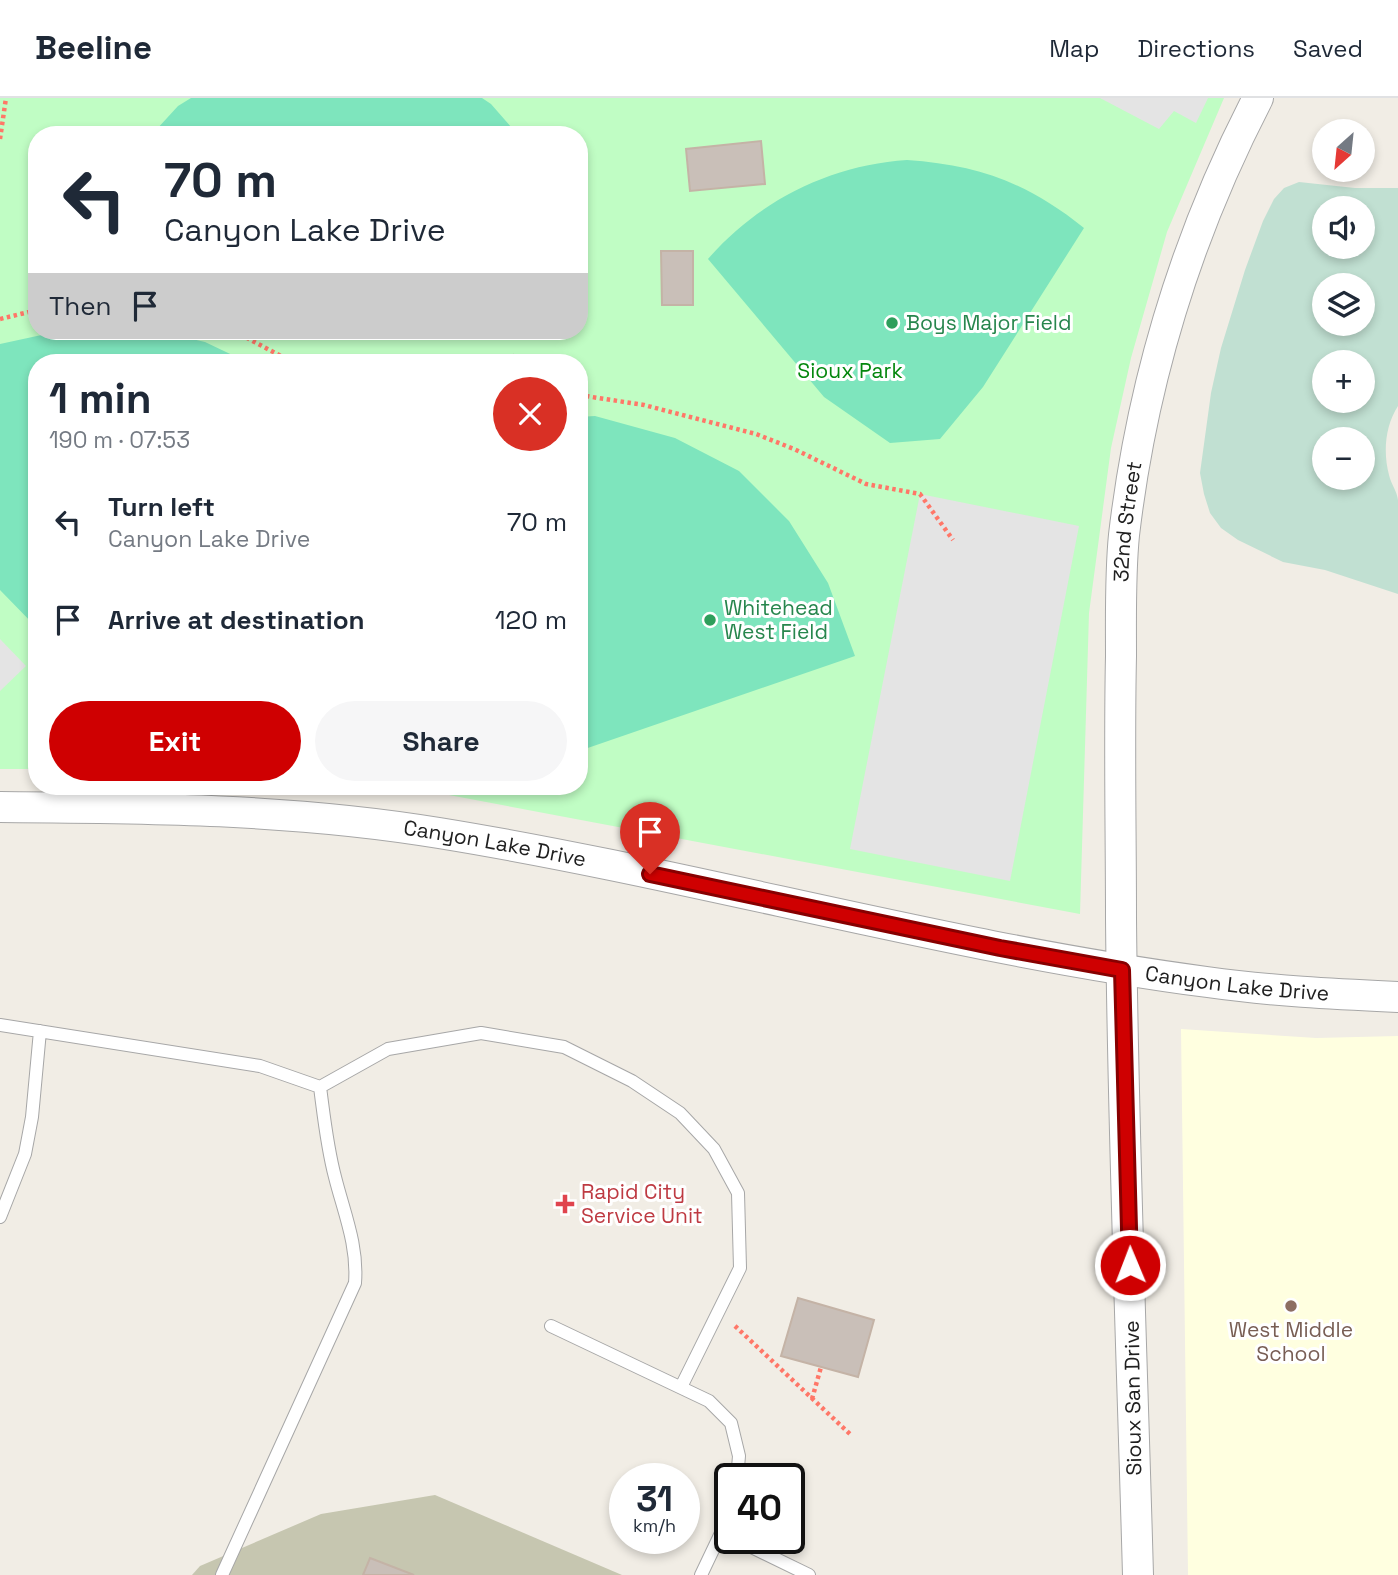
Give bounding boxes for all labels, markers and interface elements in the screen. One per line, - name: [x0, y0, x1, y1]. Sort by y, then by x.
- text: Beeline: [35, 27, 152, 69]
- text: Map: [1049, 33, 1099, 64]
- text: Directions: [1137, 33, 1255, 64]
- text: Saved: [1293, 33, 1363, 64]
- north arrow: [1312, 119, 1376, 182]
- map controls: [1312, 119, 1375, 490]
- text: 70 m: [164, 149, 277, 211]
- icon: left: [49, 154, 140, 245]
- button: sound: [1312, 196, 1375, 259]
- text: Canyon Lake Drive: [164, 210, 446, 250]
- button: layers: [1312, 273, 1375, 336]
- icon: arrive: [126, 287, 164, 325]
- text: Then: [49, 289, 112, 323]
- place label: Boys Major Field: [906, 309, 1071, 336]
- marker: Boys Major Field: [884, 315, 900, 331]
- button: +: [1312, 350, 1375, 413]
- park label: Sioux Park: [797, 357, 903, 384]
- text: 1 min: [49, 372, 152, 425]
- button: close: [493, 377, 567, 451]
- text: 190 m · 07:53: [49, 425, 190, 455]
- button: −: [1312, 427, 1375, 490]
- street label: 32nd Street: [1107, 459, 1148, 582]
- text: Turn left: [108, 490, 215, 524]
- icon: left: [49, 503, 87, 541]
- text: 70 m: [507, 505, 567, 539]
- text: Canyon Lake Drive: [108, 524, 310, 554]
- place label: Whitehead West Field: [724, 594, 833, 645]
- icon: arrive: [49, 601, 87, 639]
- text: Arrive at destination: [108, 603, 365, 637]
- text: 120 m: [495, 603, 567, 637]
- marker: Whitehead West Field: [702, 612, 718, 628]
- button: Exit: [49, 701, 301, 781]
- button: Share: [315, 701, 567, 781]
- pin: [620, 802, 680, 874]
- icon: arrive: [631, 813, 669, 851]
- street label: Canyon Lake Drive: [402, 814, 589, 873]
- street label: Canyon Lake Drive: [1143, 959, 1330, 1006]
- place label: Rapid City Service Unit: [581, 1178, 703, 1229]
- marker: Rapid City Service Unit: [555, 1194, 575, 1214]
- position arrow: [1093, 1228, 1167, 1302]
- marker: West Middle School: [1283, 1298, 1299, 1314]
- place label: West Middle School: [1229, 1316, 1353, 1367]
- street label: Sioux San Drive: [1118, 1320, 1147, 1476]
- speed limit sign: 40: [714, 1463, 805, 1554]
- text: 31: [636, 1477, 673, 1521]
- text: km/h: [633, 1514, 676, 1537]

